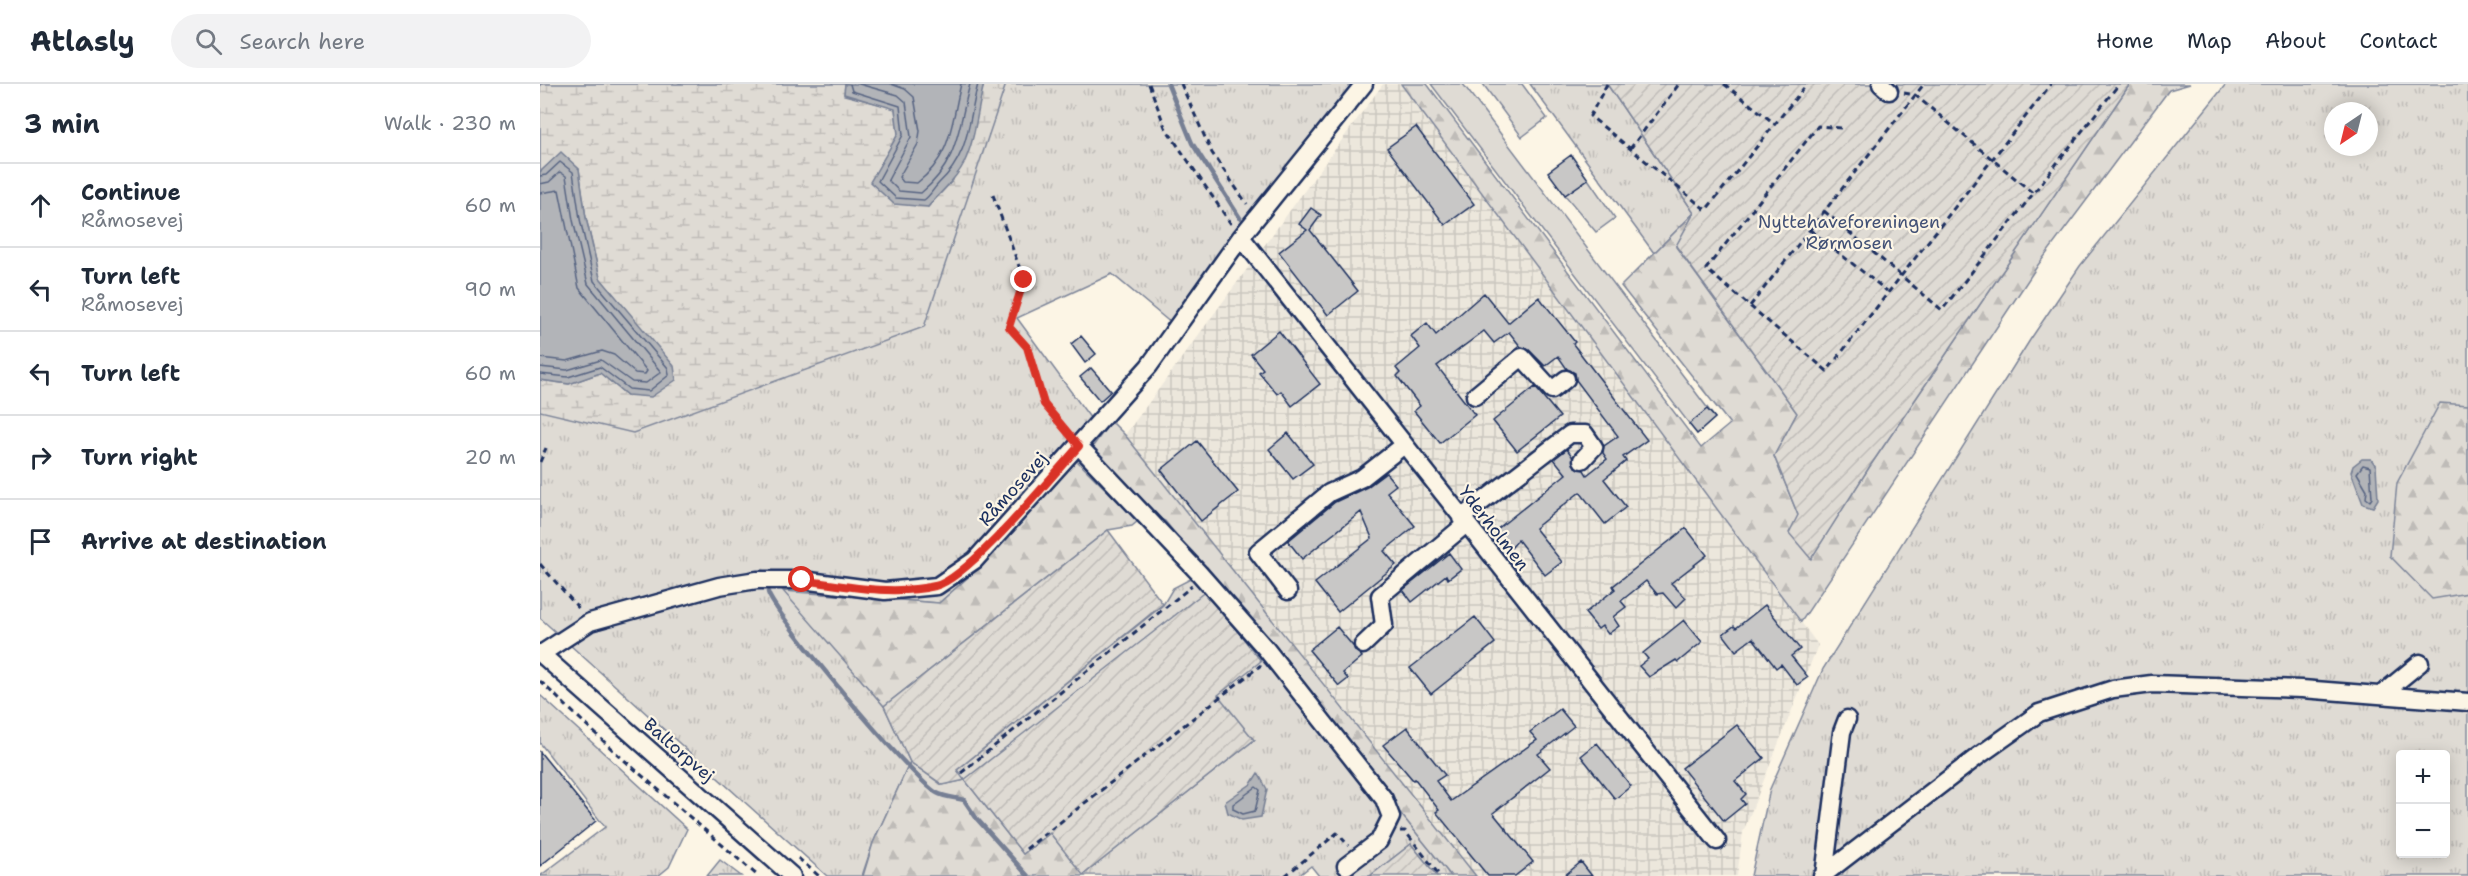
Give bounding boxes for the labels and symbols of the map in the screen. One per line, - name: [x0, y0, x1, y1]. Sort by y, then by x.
- north arrow: [2324, 102, 2378, 156]
- park label: Nyttehaveforeningen Rørmosen: [1758, 210, 1940, 255]
- route end: [1010, 266, 1036, 292]
- street label: Råmosevej: [973, 447, 1053, 531]
- street label: Yderholmen: [1453, 480, 1535, 576]
- route start: [788, 566, 814, 592]
- street label: Baltorpvej: [638, 712, 720, 788]

